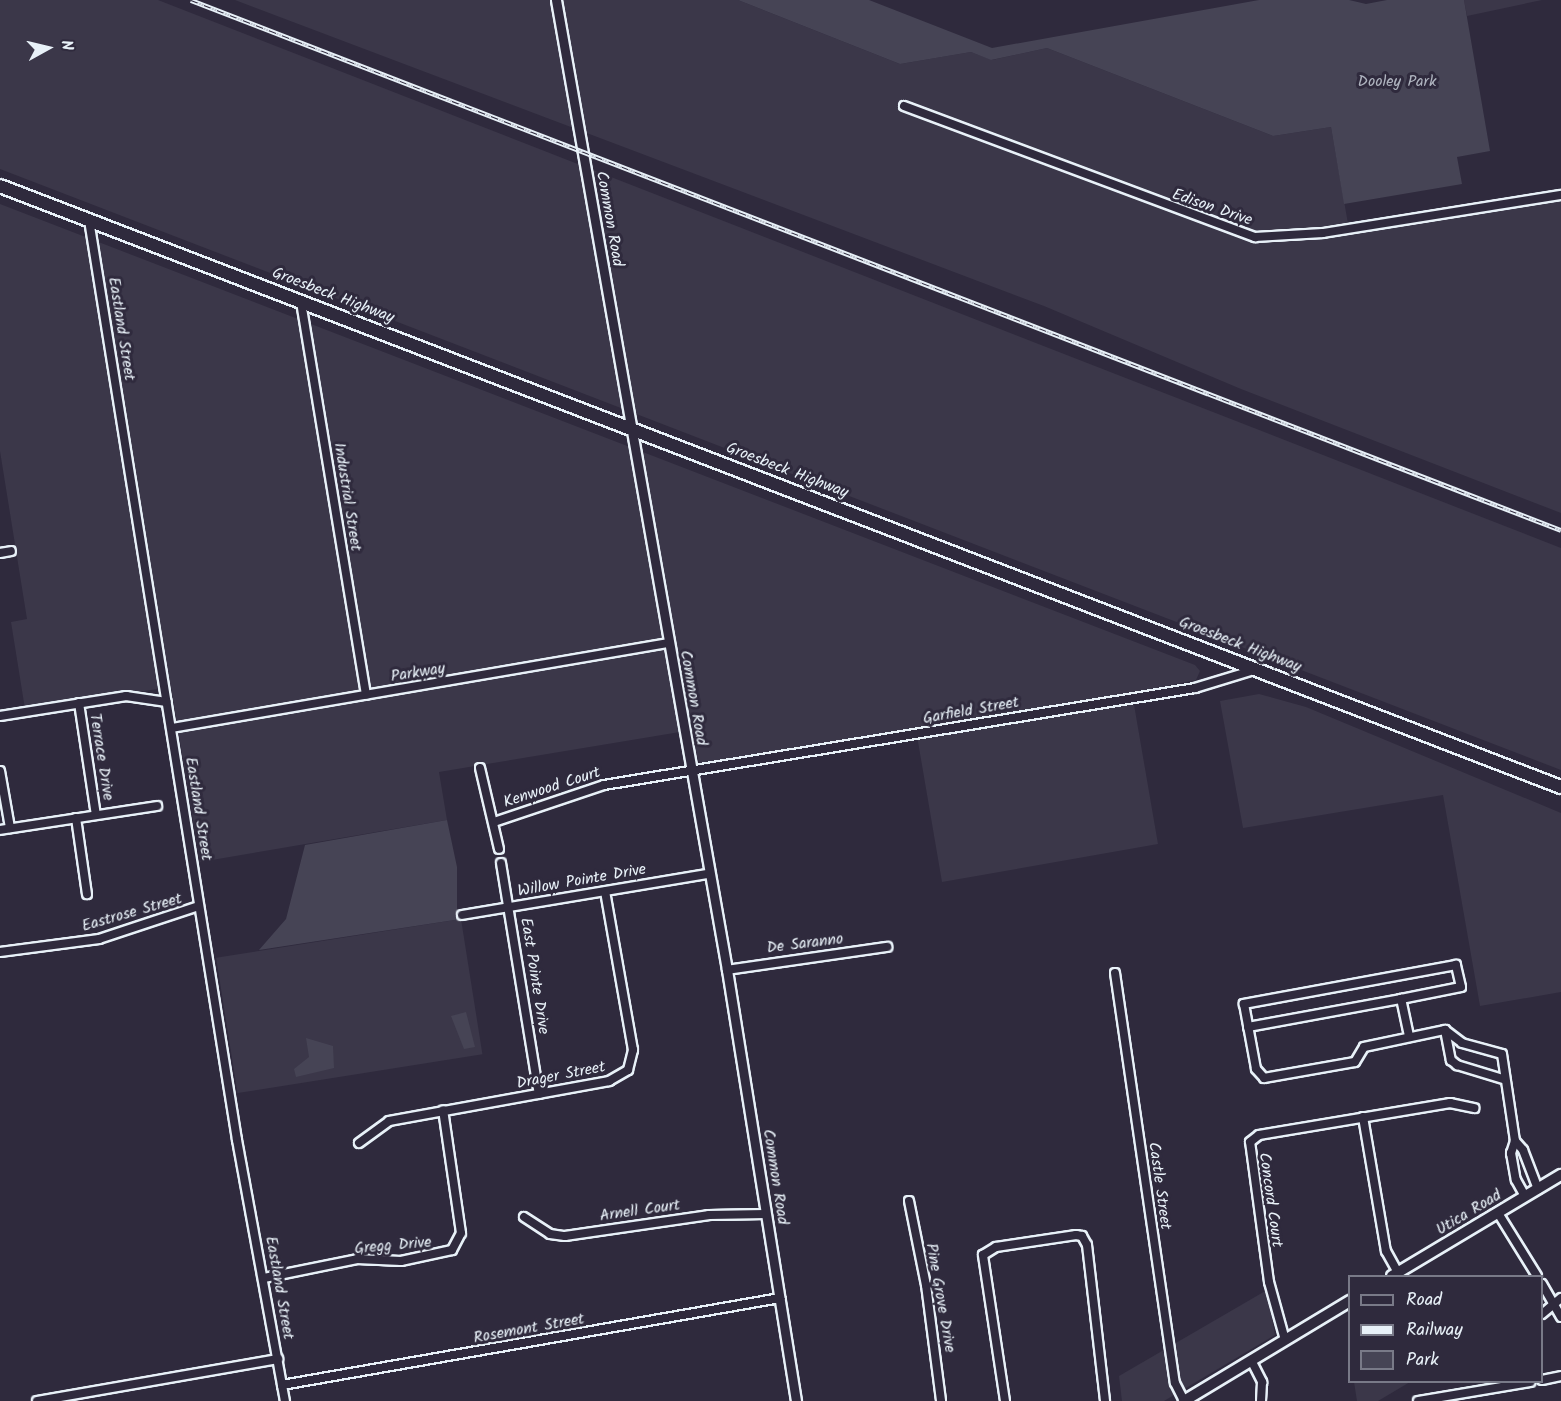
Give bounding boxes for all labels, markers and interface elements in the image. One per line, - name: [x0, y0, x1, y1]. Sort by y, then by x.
- north arrow: [18, 18, 78, 78]
- text: N: [53, 39, 79, 52]
- park label: Dooley Park: [1358, 72, 1436, 92]
- street label: Common Road: [591, 170, 627, 268]
- street label: Edison Drive: [1169, 185, 1255, 231]
- street label: Groesbeck Highway: [269, 264, 397, 328]
- street label: Eastland Street: [103, 276, 139, 382]
- street label: Groesbeck Highway: [723, 439, 851, 503]
- street label: Industrial Street: [329, 441, 365, 553]
- street label: Groesbeck Highway: [1176, 613, 1304, 677]
- street label: Common Road: [675, 649, 711, 747]
- street label: Parkway: [389, 659, 447, 687]
- street label: Garfield Street: [922, 693, 1020, 729]
- street label: Terrace Drive: [85, 712, 117, 802]
- street label: Eastland Street: [180, 756, 216, 862]
- street label: Kenwood Court: [501, 763, 603, 813]
- street label: Willow Pointe Drive: [516, 860, 648, 902]
- street label: Eastrose Street: [80, 890, 184, 936]
- street label: East Pointe Drive: [515, 916, 553, 1036]
- street label: De Saranno: [766, 930, 844, 958]
- street label: Drager Street: [515, 1058, 607, 1094]
- street label: Common Road: [758, 1128, 792, 1226]
- street label: Castle Street: [1143, 1141, 1175, 1231]
- street label: Concord Court: [1254, 1151, 1286, 1249]
- street label: Utica Road: [1433, 1186, 1505, 1240]
- street label: Arnell Court: [599, 1196, 681, 1226]
- street label: Gregg Drive: [354, 1233, 432, 1259]
- street label: Eastland Street: [260, 1235, 298, 1341]
- street label: Pine Grove Drive: [921, 1242, 959, 1354]
- legend: [1348, 1275, 1543, 1383]
- text: Road: [1406, 1286, 1442, 1315]
- street label: Rosemont Street: [472, 1310, 586, 1348]
- text: Railway: [1406, 1316, 1463, 1345]
- text: Park: [1406, 1346, 1439, 1375]

